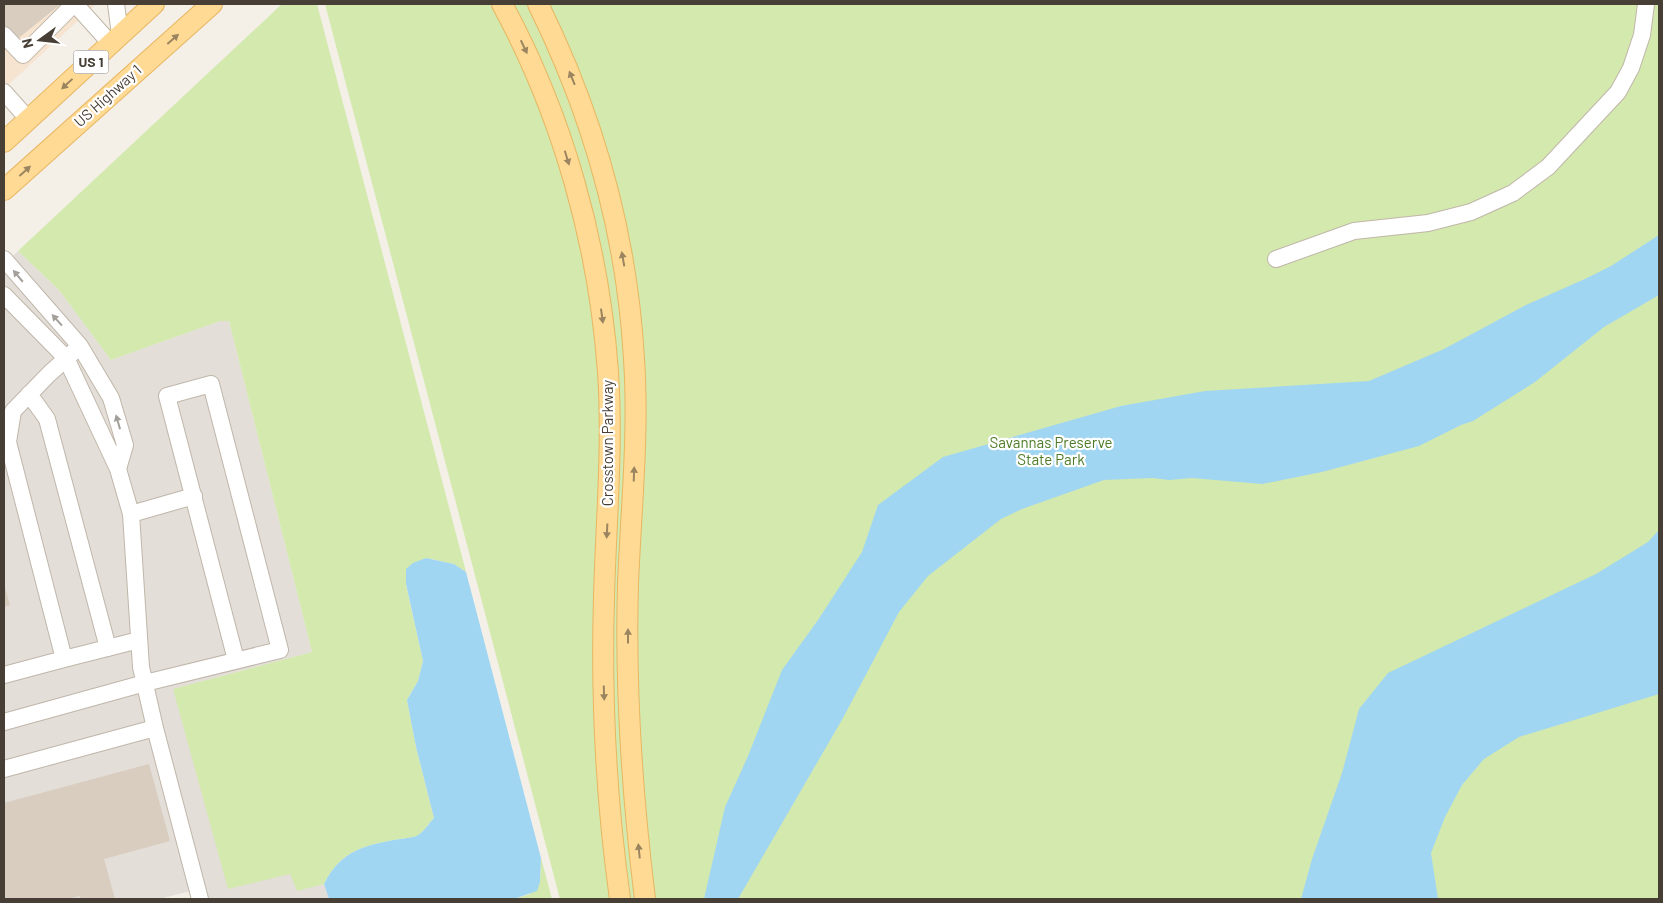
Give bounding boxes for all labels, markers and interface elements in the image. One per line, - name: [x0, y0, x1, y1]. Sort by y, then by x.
- north arrow: [15, 15, 65, 65]
- one-way arrow: [166, 33, 178, 45]
- text: N: [18, 37, 36, 50]
- one-way arrow: [520, 40, 528, 55]
- road number: US 1: [74, 51, 108, 74]
- street label: US Highway 1: [70, 60, 145, 130]
- one-way arrow: [567, 71, 575, 85]
- one-way arrow: [61, 78, 73, 90]
- one-way arrow: [563, 150, 571, 165]
- one-way arrow: [18, 165, 31, 176]
- one-way arrow: [618, 250, 626, 266]
- one-way arrow: [13, 270, 24, 283]
- one-way arrow: [598, 309, 606, 325]
- one-way arrow: [51, 314, 63, 326]
- street label: Crosstown Parkway: [598, 380, 616, 506]
- one-way arrow: [113, 414, 121, 429]
- park label: Savannas Preserve State Park: [989, 433, 1113, 468]
- one-way arrow: [630, 466, 638, 482]
- one-way arrow: [602, 523, 610, 539]
- one-way arrow: [624, 628, 632, 644]
- one-way arrow: [600, 685, 608, 701]
- one-way arrow: [635, 843, 643, 859]

